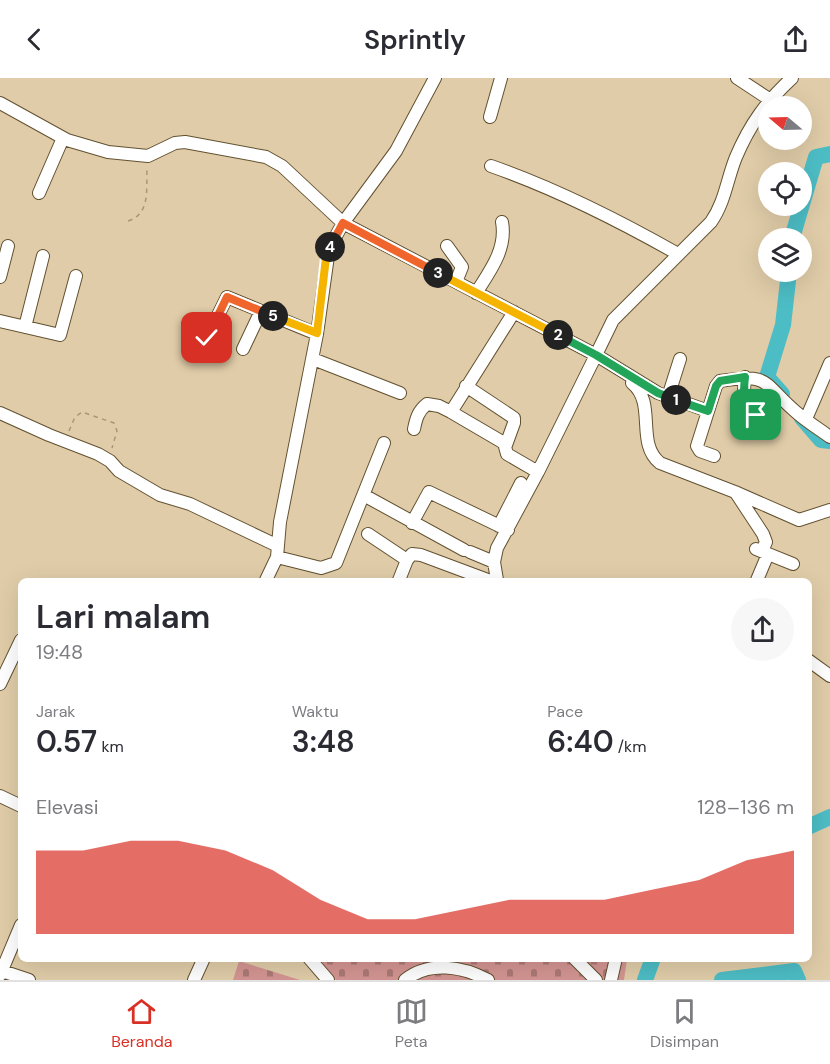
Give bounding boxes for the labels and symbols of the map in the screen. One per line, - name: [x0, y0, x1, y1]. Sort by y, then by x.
- north arrow: [758, 96, 812, 150]
- pin: 4: [315, 232, 345, 262]
- pin: 3: [423, 258, 453, 288]
- pin: 5: [258, 301, 288, 331]
- pin: [181, 312, 232, 363]
- pin: 2: [543, 320, 573, 350]
- pin: 1: [661, 385, 691, 415]
- pin: [730, 389, 781, 440]

